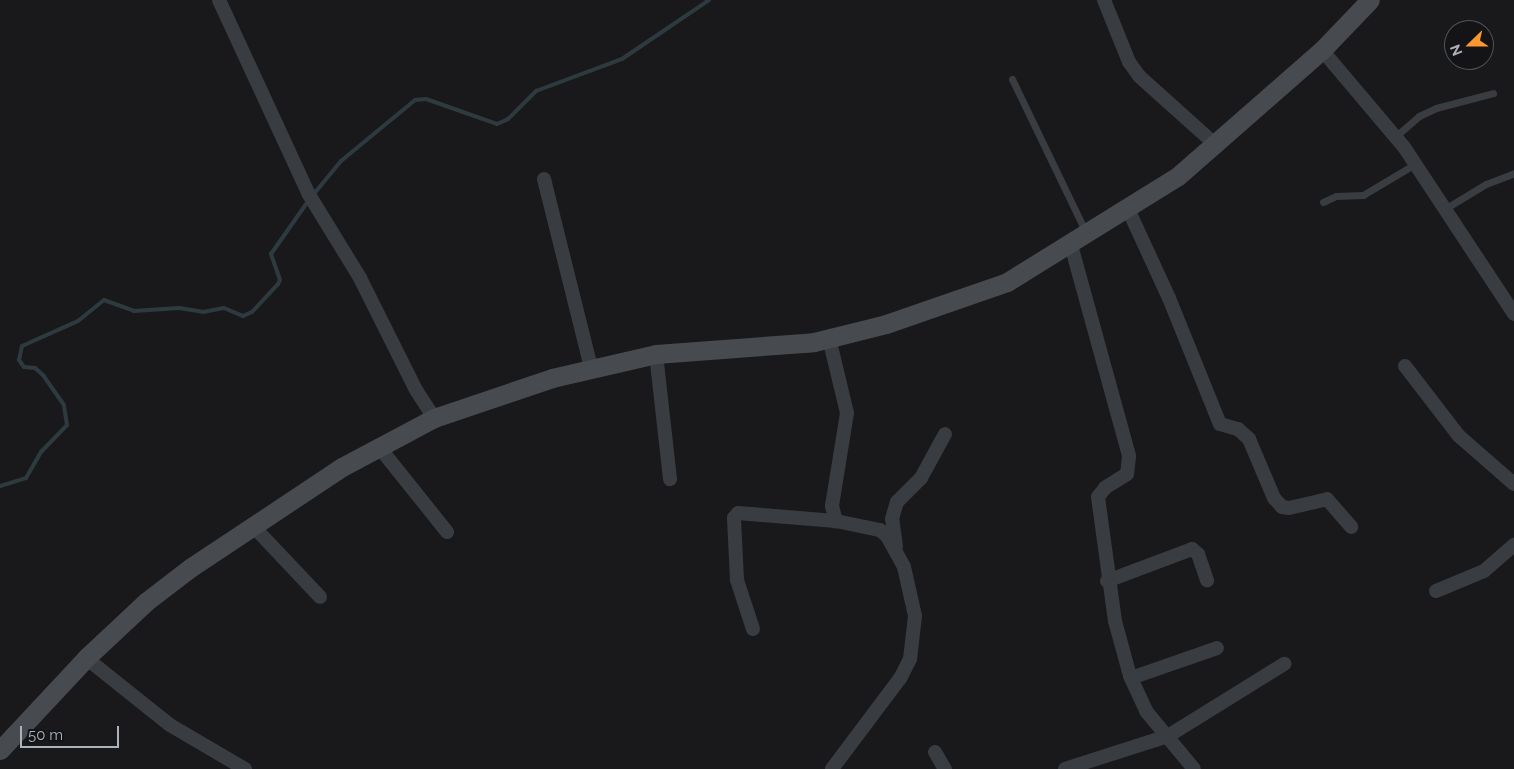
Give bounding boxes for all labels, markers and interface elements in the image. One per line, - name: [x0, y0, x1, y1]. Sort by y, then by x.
- north arrow: [1444, 20, 1494, 70]
- text: N: [1447, 42, 1465, 58]
- scale bar: [22, 716, 121, 748]
- text: 50 m: [28, 726, 63, 744]

